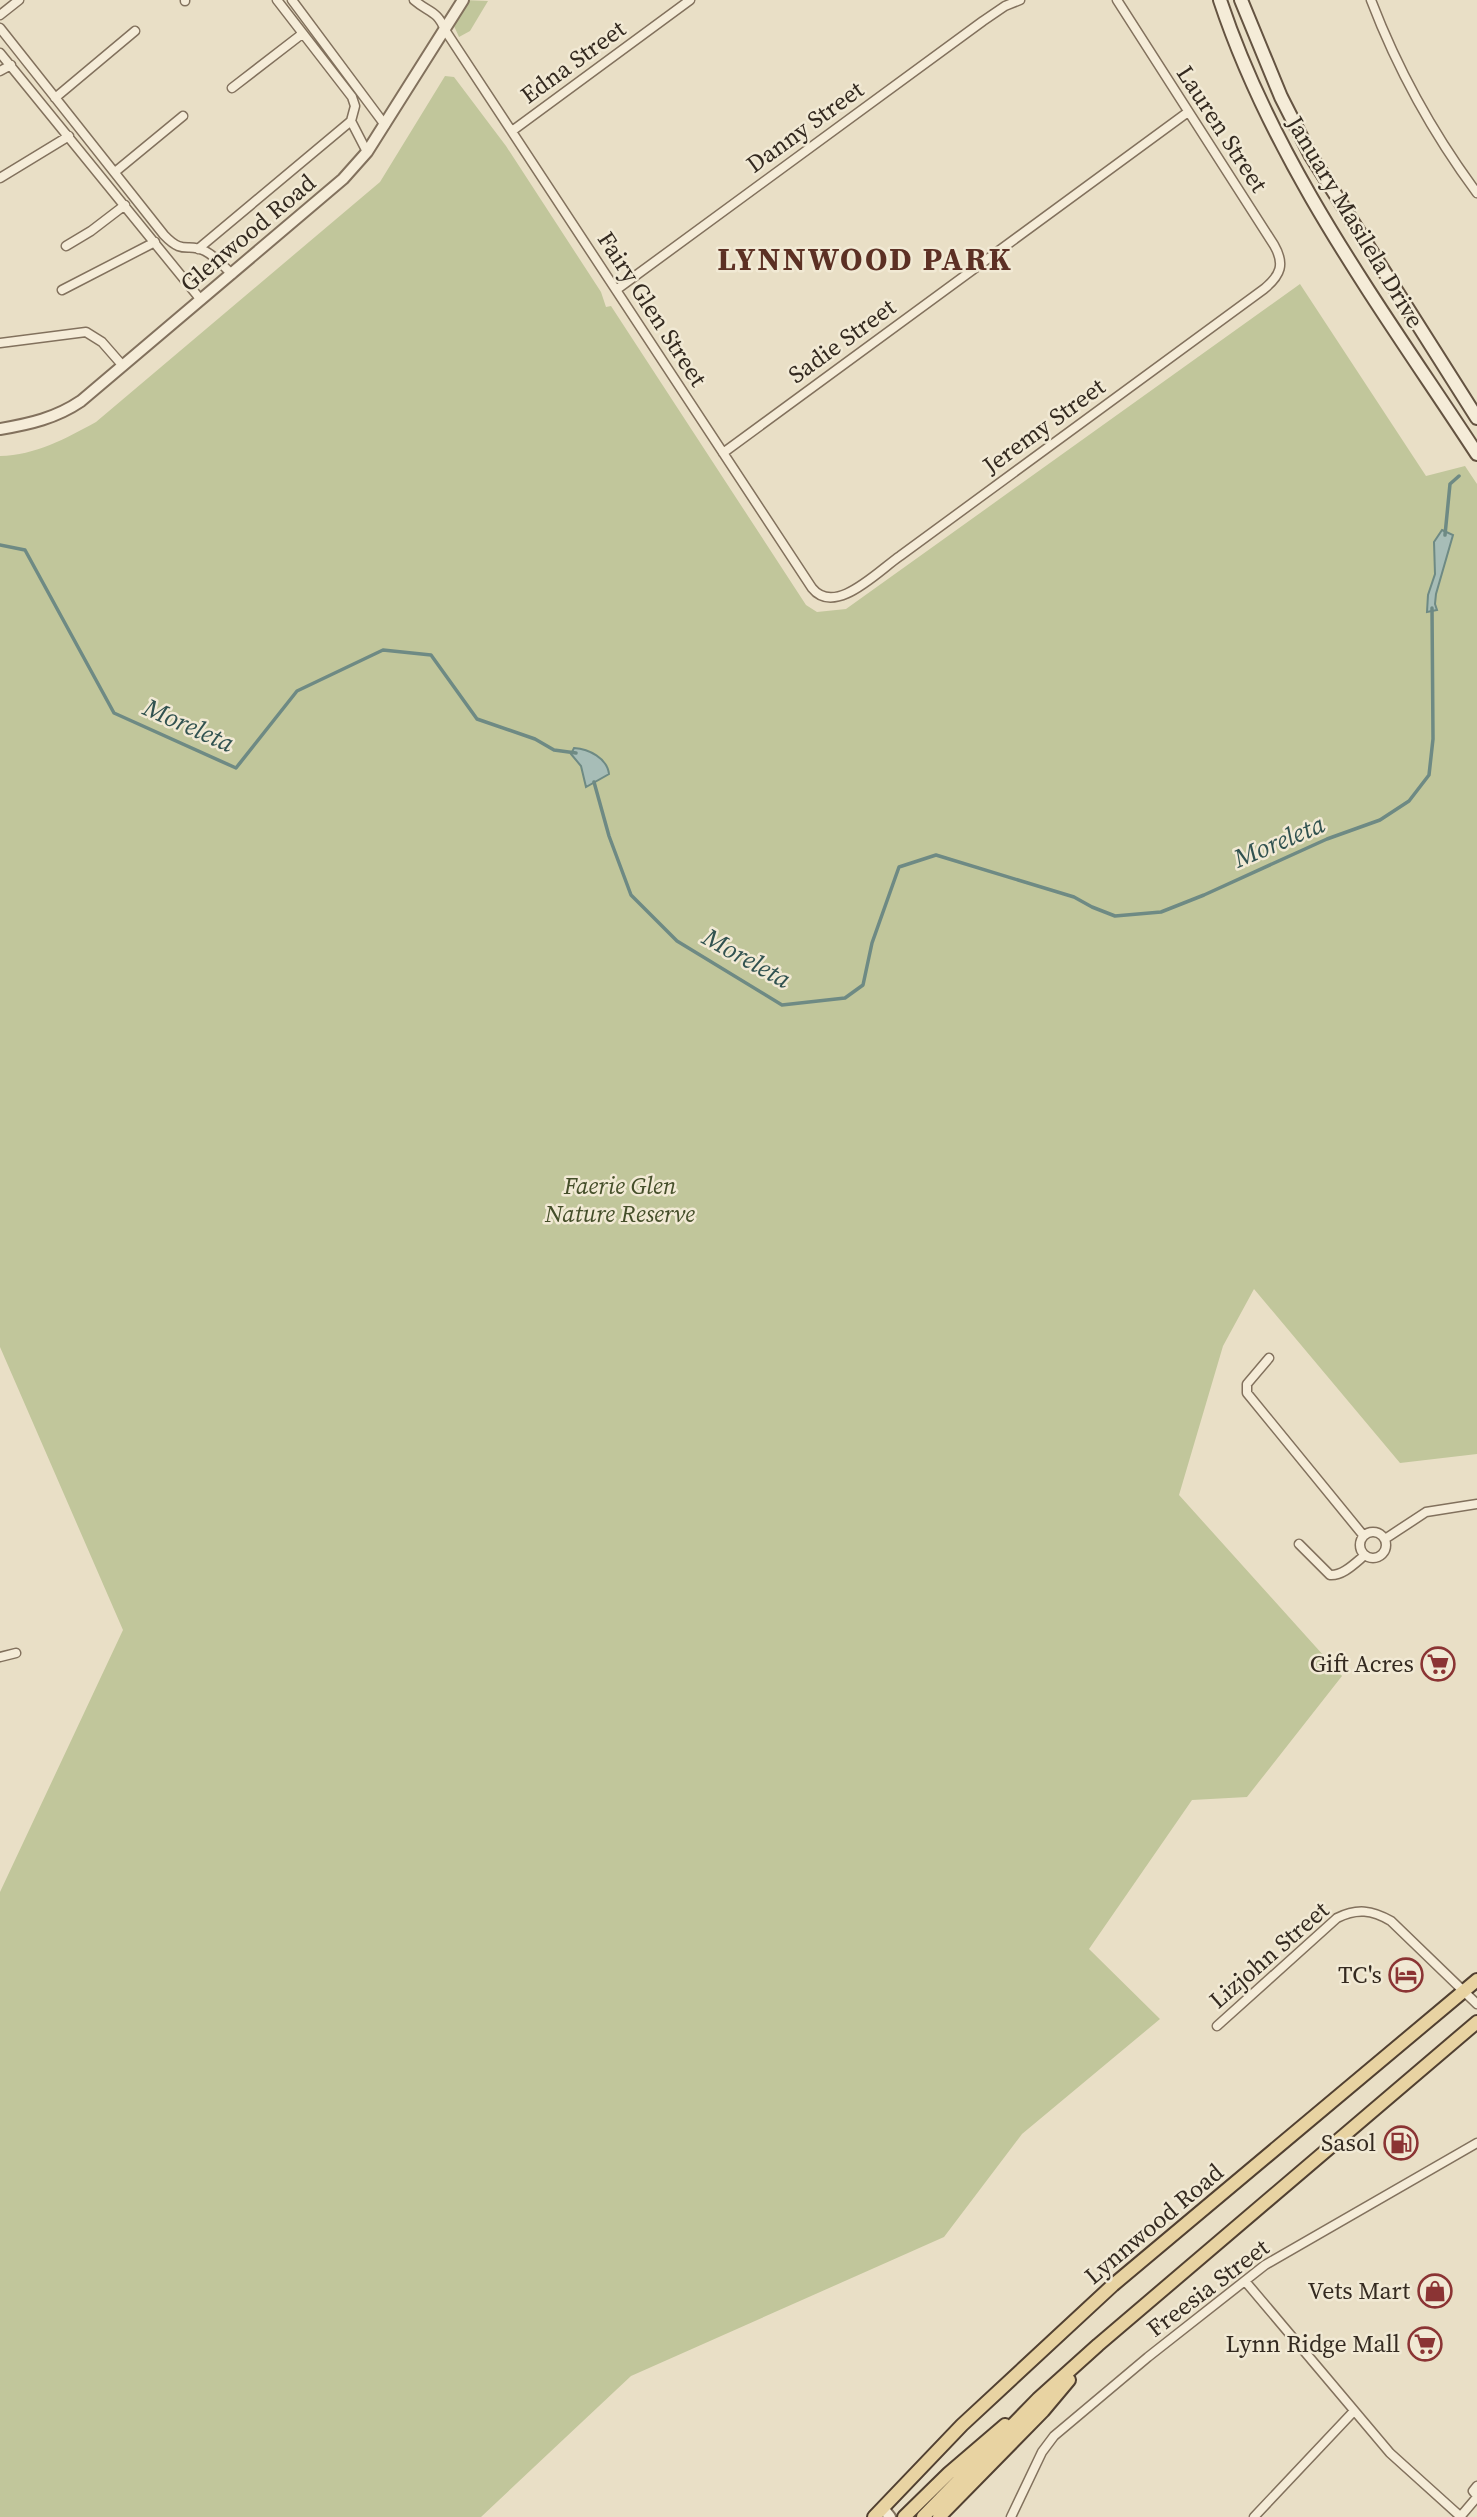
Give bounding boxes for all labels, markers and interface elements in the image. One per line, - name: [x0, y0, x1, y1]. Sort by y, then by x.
- street label: Edna Street: [513, 12, 632, 111]
- street label: Lauren Street: [1169, 59, 1276, 199]
- street label: Danny Street: [739, 73, 870, 180]
- street label: January Masilela Drive: [1278, 109, 1432, 334]
- street label: Glenwood Road: [173, 166, 323, 299]
- street label: Fairy Glen Street: [590, 225, 715, 393]
- district label: LYNNWOOD PARK: [717, 237, 1013, 281]
- street label: Sadie Street: [781, 290, 902, 391]
- street label: Jeremy Street: [975, 370, 1112, 482]
- water label: Moreleta: [137, 689, 241, 761]
- water label: Moreleta: [1227, 806, 1331, 877]
- water label: Moreleta: [695, 918, 798, 997]
- park label: Faerie Glen Nature Reserve: [544, 1169, 695, 1230]
- supermarket icon: Gift Acres: [1419, 1645, 1457, 1683]
- place label: Gift Acres: [1310, 1647, 1414, 1680]
- street label: Lizjohn Street: [1202, 1893, 1336, 2016]
- hotel icon: TC's: [1387, 1956, 1425, 1994]
- place label: TC's: [1338, 1958, 1382, 1991]
- fuel station icon: Sasol: [1382, 2124, 1420, 2162]
- place label: Sasol: [1321, 2126, 1376, 2159]
- street label: Lynnwood Road: [1077, 2155, 1230, 2292]
- street label: Freesia Street: [1140, 2231, 1276, 2344]
- shop icon: Vets Mart: [1416, 2272, 1454, 2310]
- place label: Vets Mart: [1308, 2274, 1410, 2307]
- supermarket icon: Lynn Ridge Mall: [1406, 2325, 1444, 2363]
- place label: Lynn Ridge Mall: [1226, 2327, 1400, 2360]

